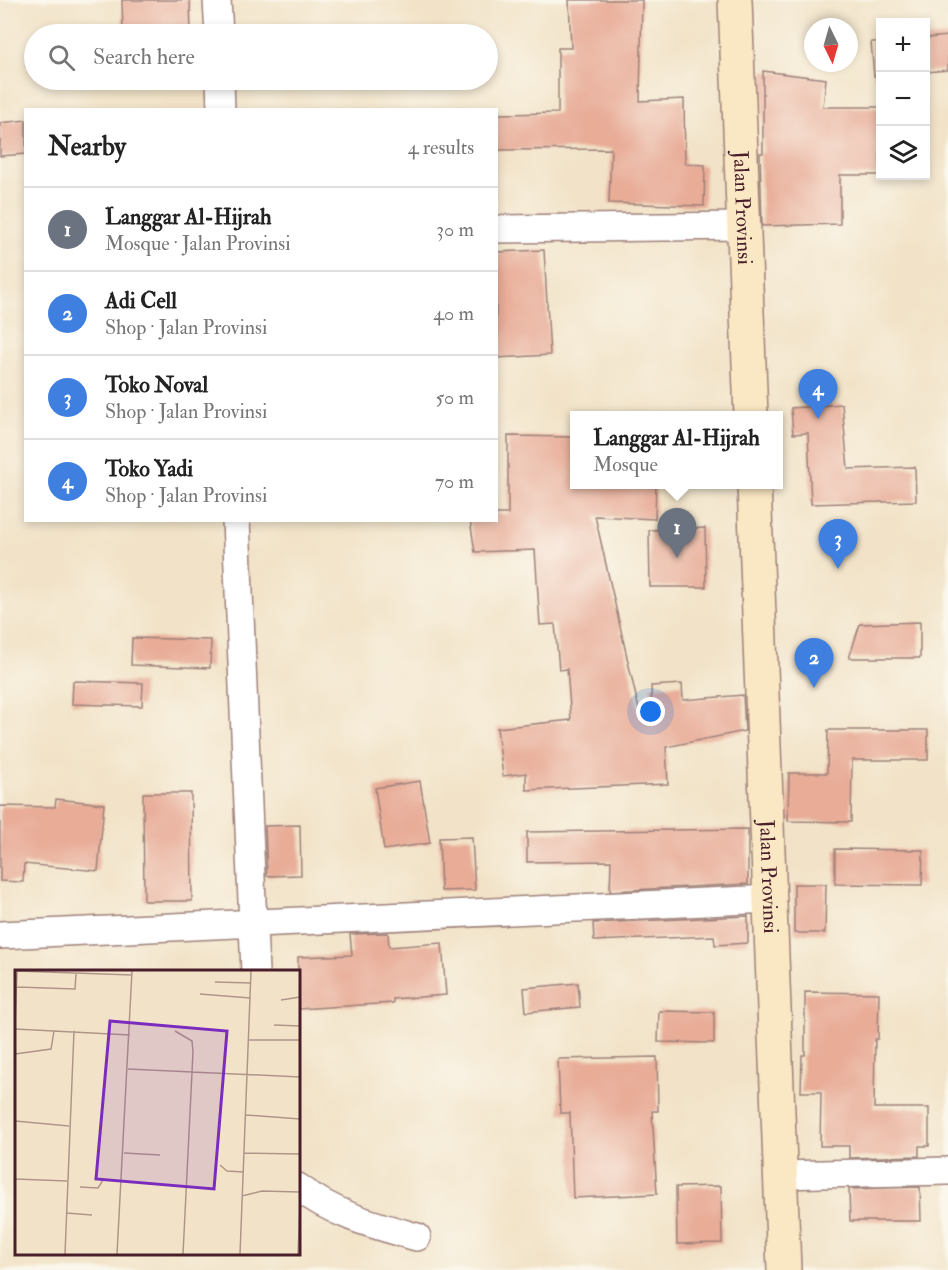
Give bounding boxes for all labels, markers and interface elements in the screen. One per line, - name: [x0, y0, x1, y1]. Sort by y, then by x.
- north arrow: [804, 18, 858, 72]
- map controls: [876, 18, 930, 180]
- button: +: [876, 18, 930, 72]
- search box: [24, 24, 498, 90]
- icon: search: [45, 41, 78, 74]
- text: Search here: [93, 43, 195, 71]
- button: −: [876, 72, 930, 126]
- button: layers: [876, 126, 930, 180]
- text: Nearby: [48, 131, 126, 163]
- text: 4 results: [408, 135, 474, 160]
- street label: Jalan Provinsi: [727, 149, 758, 266]
- text: Langgar Al-Hijrah: [105, 203, 271, 231]
- text: 1: [64, 217, 71, 242]
- text: 30 m: [436, 217, 474, 242]
- text: Mosque · Jalan Provinsi: [105, 231, 291, 256]
- text: Adi Cell: [105, 287, 177, 315]
- text: 2: [62, 301, 73, 326]
- text: 40 m: [433, 301, 474, 326]
- text: Shop · Jalan Provinsi: [105, 315, 267, 340]
- pin: 4: [798, 370, 838, 419]
- text: Toko Noval: [105, 371, 208, 399]
- text: 3: [64, 385, 71, 410]
- text: 50 m: [435, 385, 474, 410]
- text: Shop · Jalan Provinsi: [105, 399, 267, 424]
- popup: [570, 411, 783, 489]
- text: Langgar Al-Hijrah: [593, 424, 760, 452]
- text: Mosque: [593, 452, 658, 477]
- text: Toko Yadi: [105, 455, 193, 483]
- text: 4: [62, 469, 73, 494]
- text: 70 m: [435, 469, 474, 494]
- text: Shop · Jalan Provinsi: [105, 483, 267, 508]
- pin: 1: [658, 508, 696, 558]
- pin: 3: [818, 520, 858, 569]
- pin: 2: [794, 638, 834, 688]
- your location: [636, 697, 665, 726]
- street label: Jalan Provinsi: [753, 818, 784, 935]
- inset map: [15, 970, 300, 1255]

